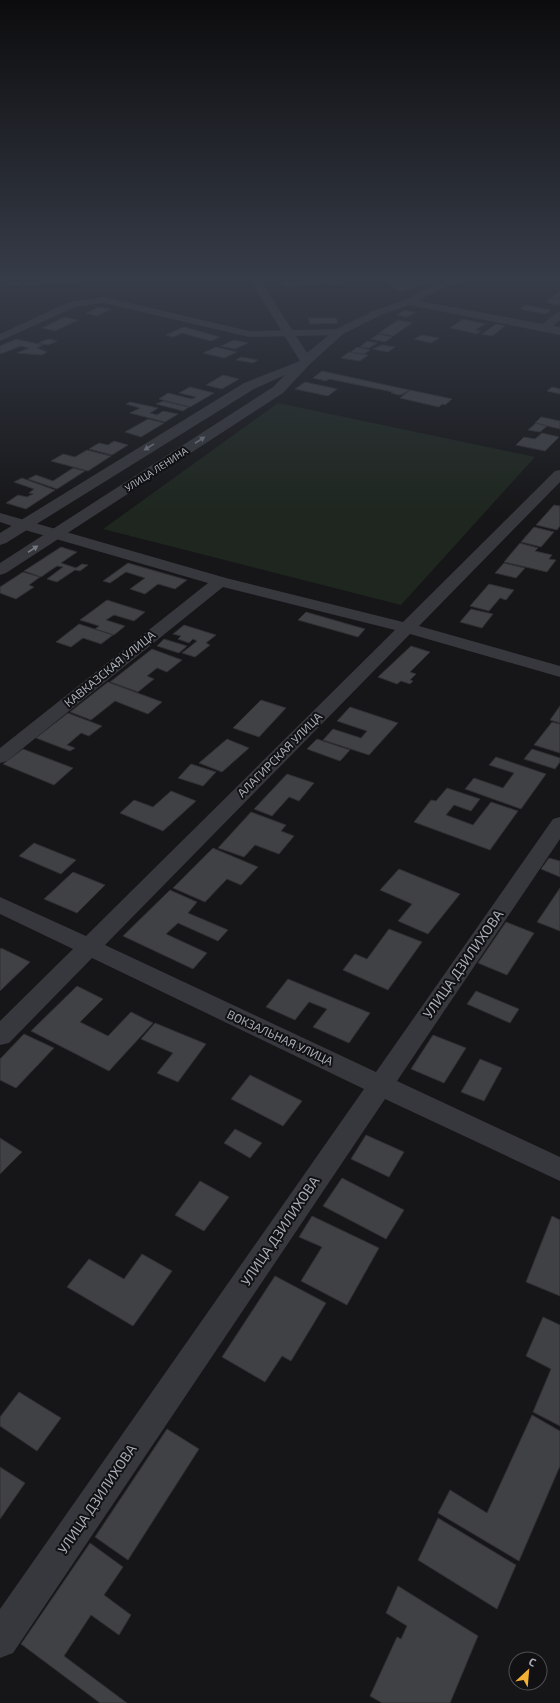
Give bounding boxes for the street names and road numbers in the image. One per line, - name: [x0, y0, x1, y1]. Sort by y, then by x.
- street label: УЛИЦА ЛЕНИНА: [122, 444, 190, 494]
- street label: КАВКАЗСКАЯ УЛИЦА: [61, 627, 158, 709]
- street label: АЛАГИРСКАЯ УЛИЦА: [234, 709, 325, 800]
- street label: УЛИЦА ДЗИЛИХОВА: [419, 906, 507, 1021]
- street label: ВОКЗАЛЬНАЯ УЛИЦА: [225, 1006, 336, 1068]
- street label: УЛИЦА ДЗИЛИХОВА: [237, 1172, 323, 1289]
- street label: УЛИЦА ДЗИЛИХОВА: [54, 1440, 140, 1557]

